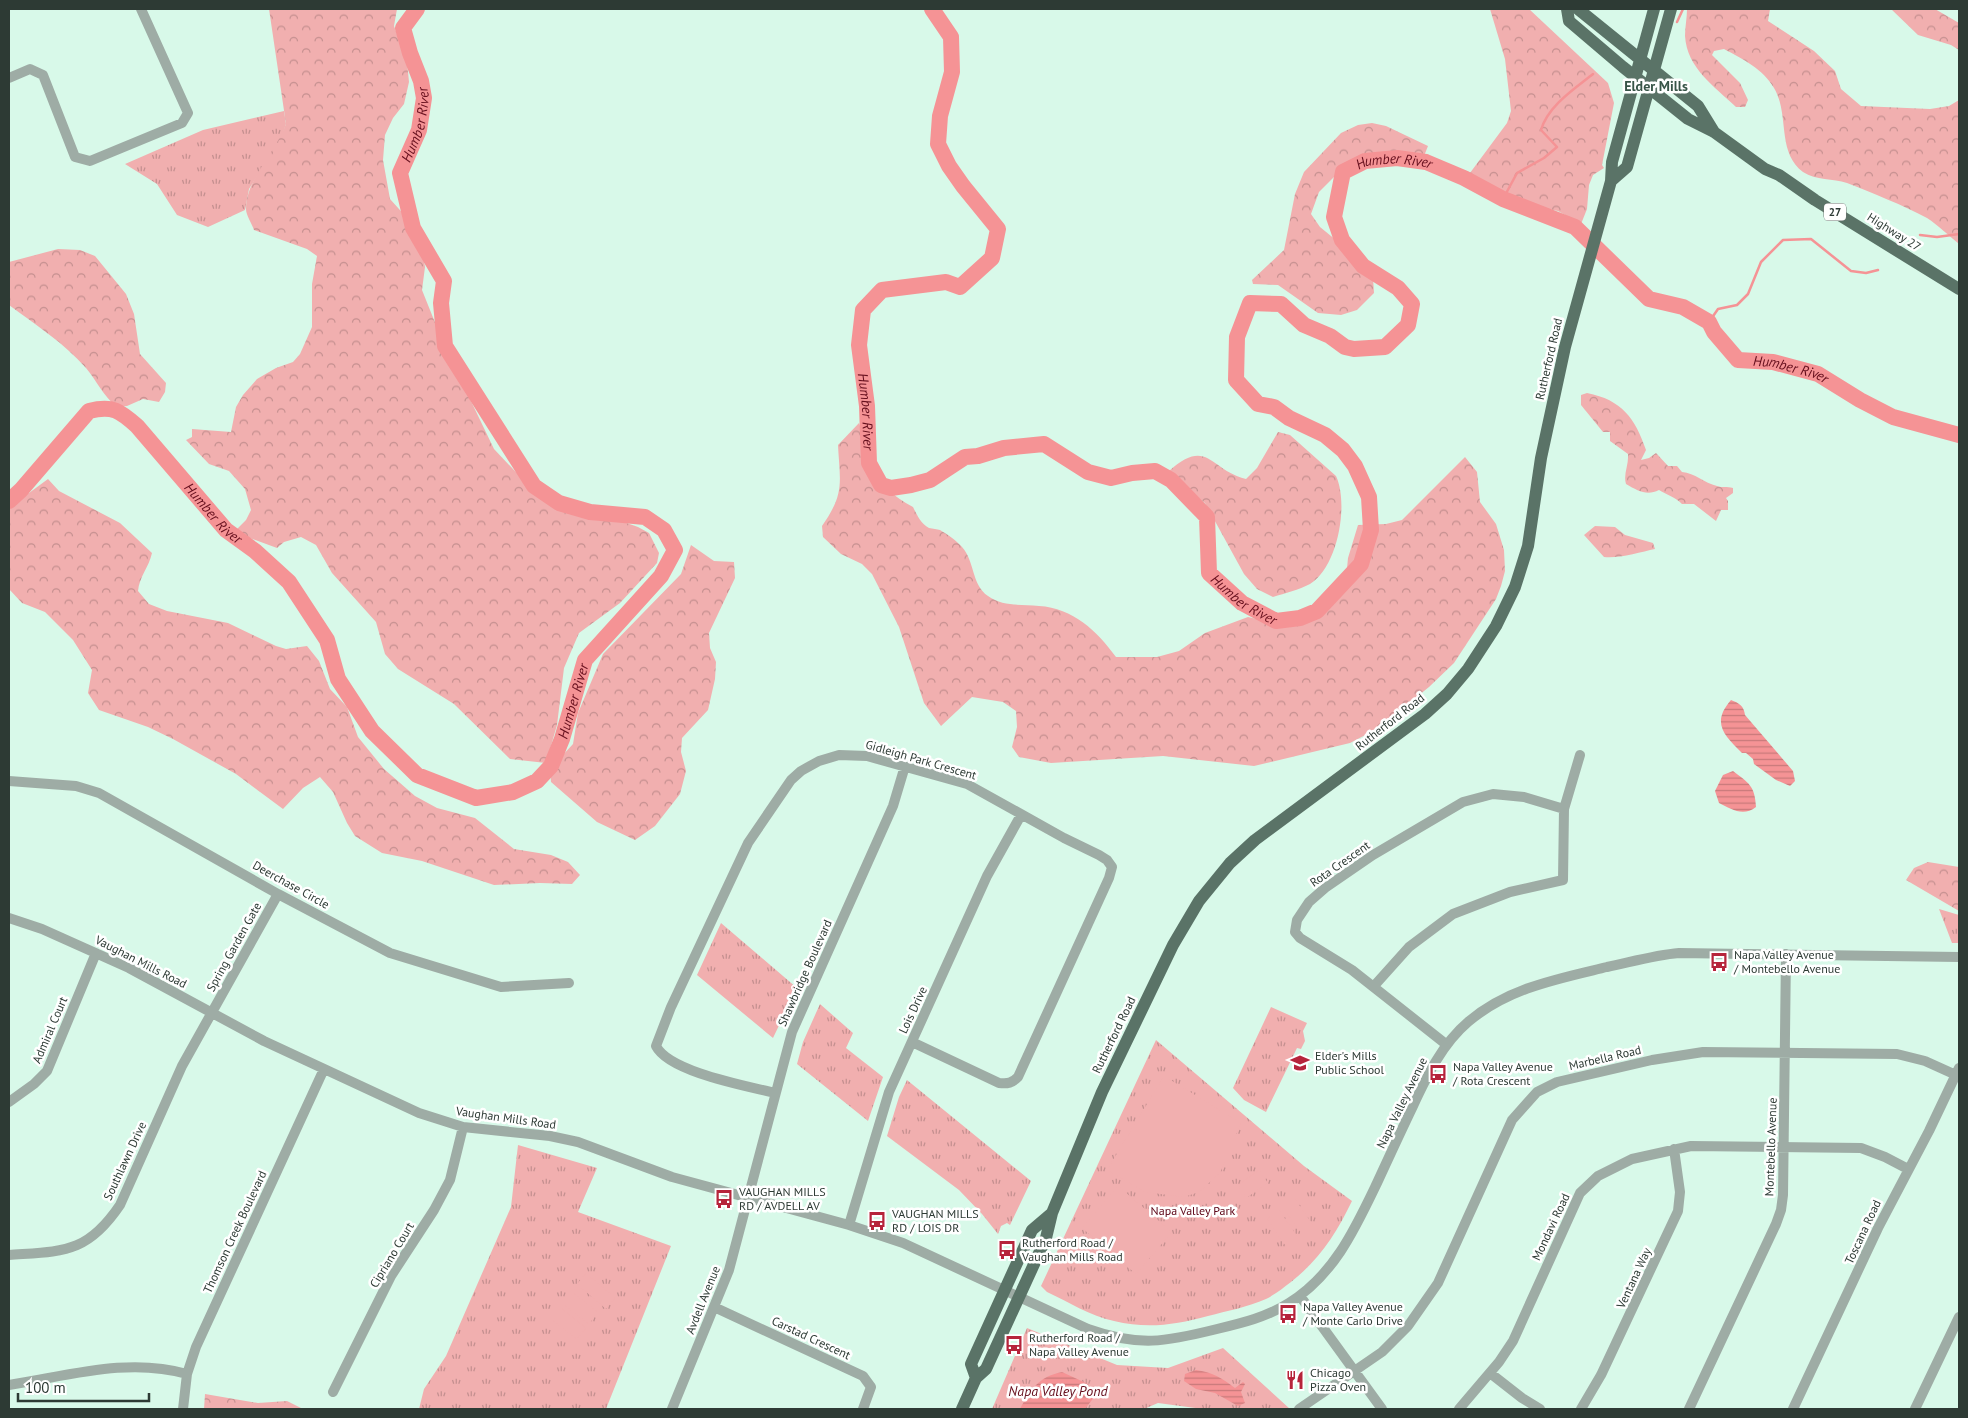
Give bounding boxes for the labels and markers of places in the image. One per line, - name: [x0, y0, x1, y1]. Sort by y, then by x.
- place label: Napa Valley Avenue / Montebello Avenue: [1733, 947, 1840, 976]
- bus stop icon: Napa Valley Avenue / Montebello Avenue: [1708, 951, 1730, 973]
- place label: Elder's Mills Public School: [1315, 1048, 1384, 1077]
- school or university icon: Elder's Mills Public School: [1289, 1052, 1311, 1074]
- place label: Napa Valley Avenue / Rota Crescent: [1452, 1059, 1553, 1088]
- bus stop icon: Napa Valley Avenue / Rota Crescent: [1427, 1063, 1449, 1085]
- place label: VAUGHAN MILLS RD / AVDELL AV: [738, 1184, 826, 1213]
- bus stop icon: VAUGHAN MILLS RD / AVDELL AV: [713, 1188, 735, 1210]
- place label: VAUGHAN MILLS RD / LOIS DR: [891, 1206, 979, 1235]
- bus stop icon: VAUGHAN MILLS RD / LOIS DR: [866, 1210, 888, 1232]
- place label: Rutherford Road / Vaughan Mills Road: [1021, 1235, 1123, 1264]
- bus stop icon: Rutherford Road / Vaughan Mills Road: [996, 1239, 1018, 1261]
- place label: Napa Valley Avenue / Monte Carlo Drive: [1302, 1299, 1403, 1328]
- bus stop icon: Napa Valley Avenue / Monte Carlo Drive: [1277, 1303, 1299, 1325]
- place label: Rutherford Road / Napa Valley Avenue: [1029, 1330, 1129, 1359]
- bus stop icon: Rutherford Road / Napa Valley Avenue: [1003, 1334, 1025, 1356]
- place label: Chicago Pizza Oven: [1310, 1365, 1366, 1394]
- restaurant icon: Chicago Pizza Oven: [1284, 1369, 1306, 1391]

